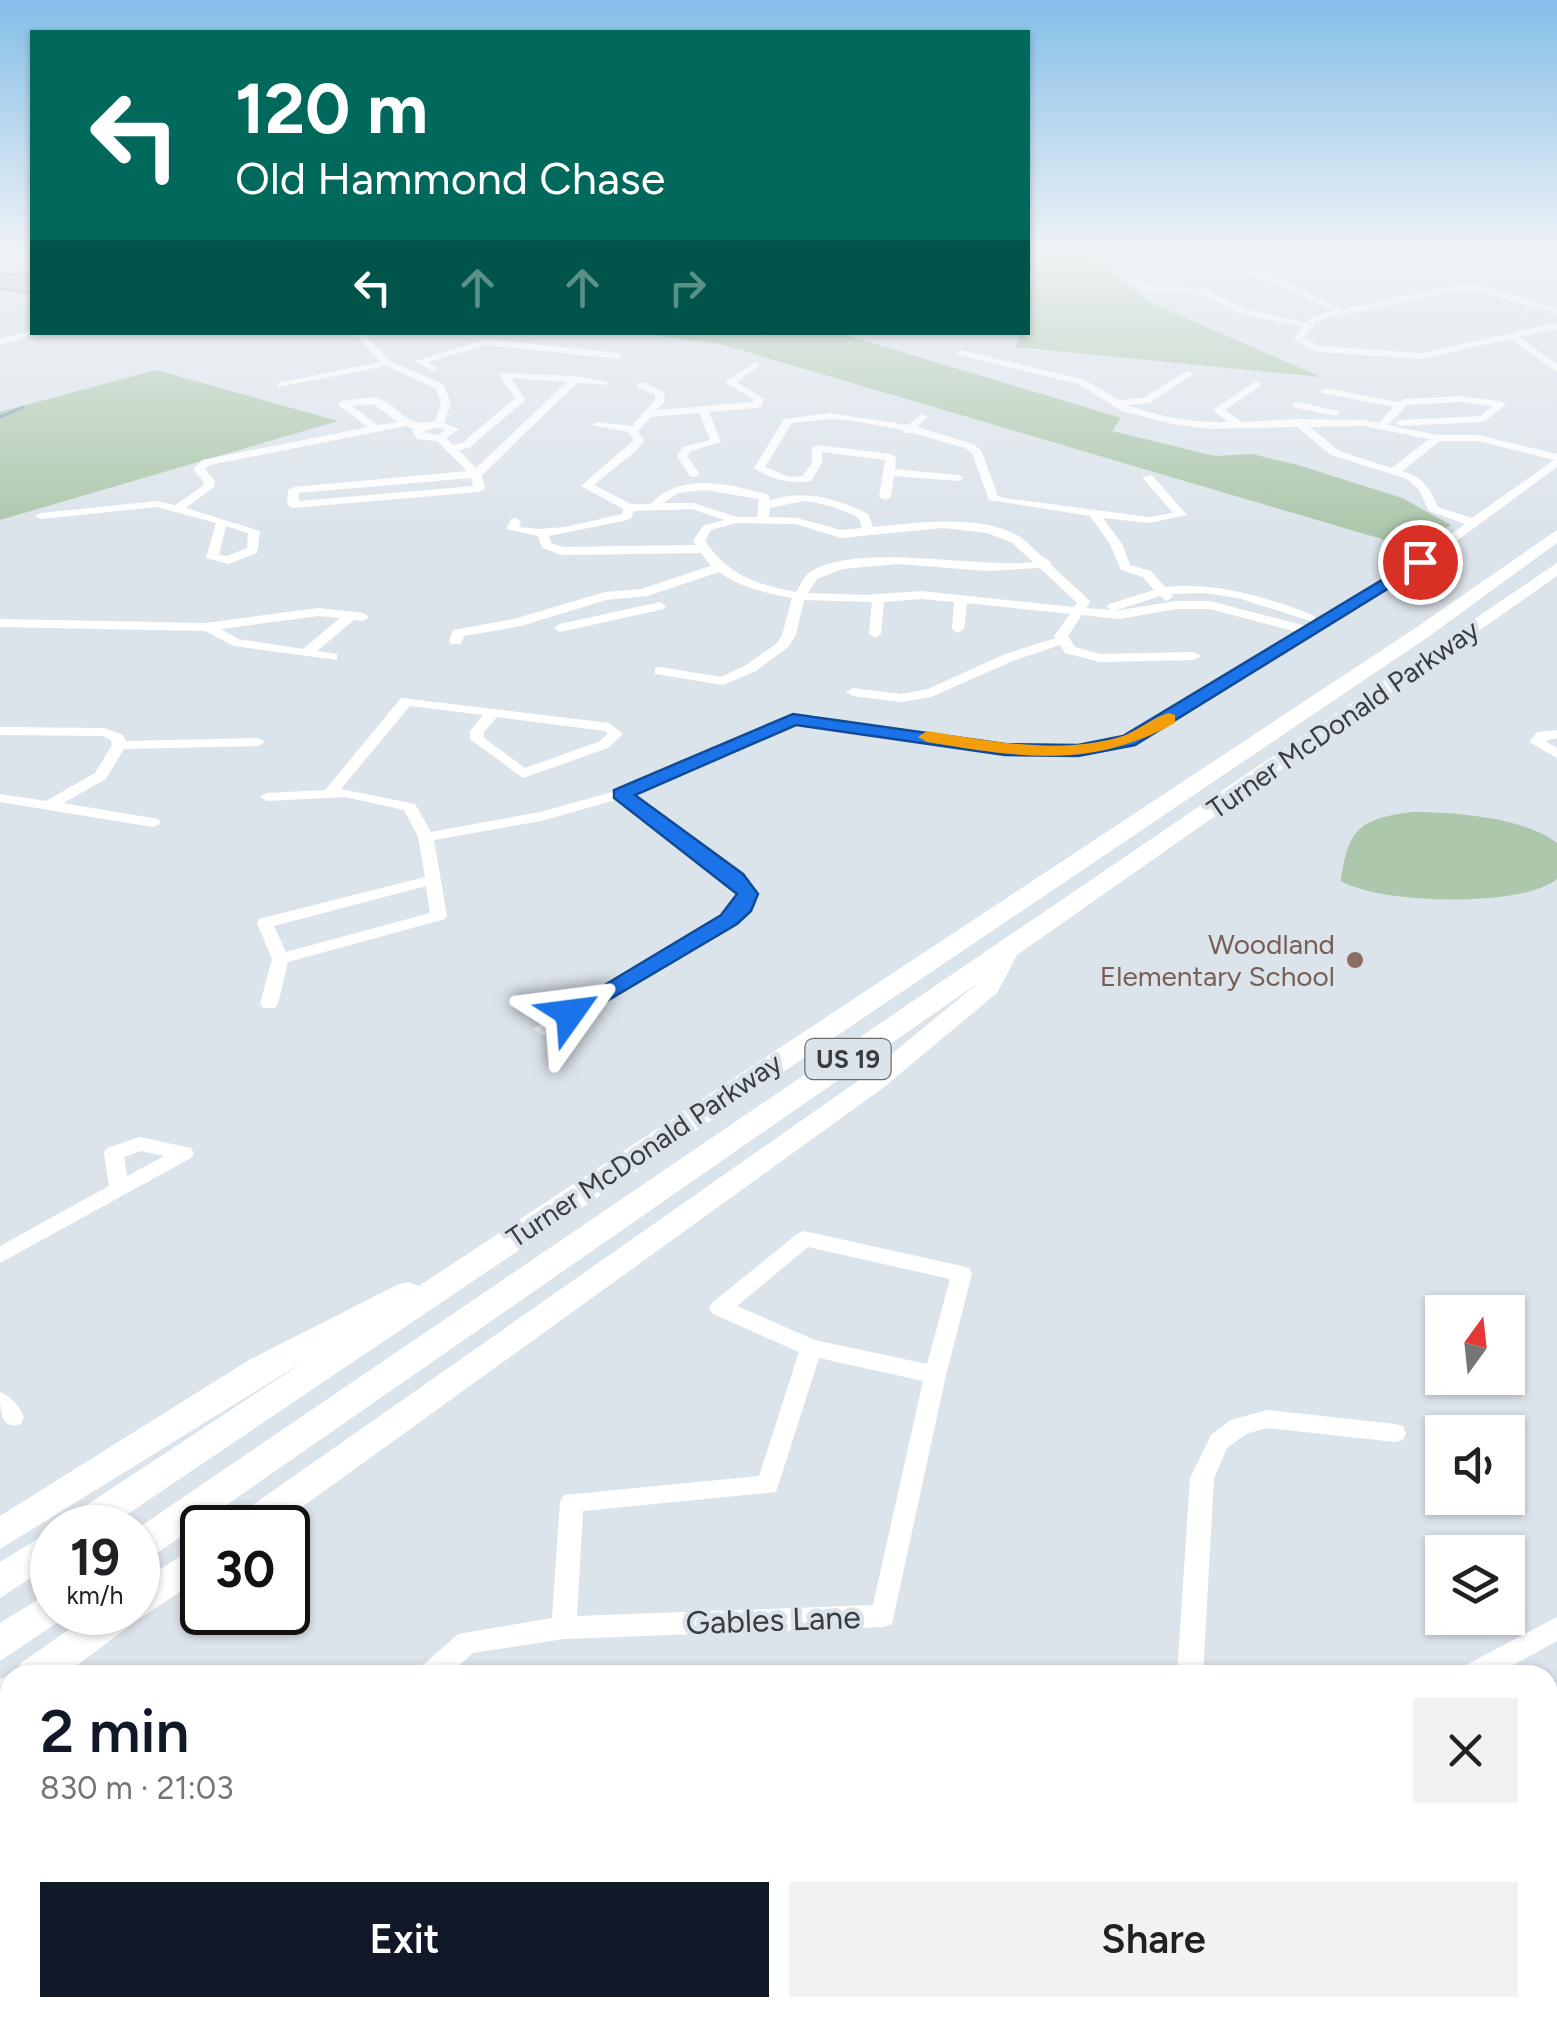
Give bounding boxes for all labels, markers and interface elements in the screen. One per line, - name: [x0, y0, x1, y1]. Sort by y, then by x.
- text: 120 m: [235, 66, 428, 151]
- icon: left: [70, 70, 200, 200]
- text: Old Hammond Chase: [235, 151, 665, 205]
- icon: left: [345, 260, 400, 315]
- icon: ahead: [450, 260, 505, 315]
- icon: ahead: [555, 260, 610, 315]
- icon: right: [660, 260, 715, 315]
- pin: [1378, 520, 1463, 605]
- icon: arrive: [1393, 535, 1448, 590]
- street label: Turner McDonald Parkway: [1201, 612, 1486, 826]
- place label: Woodland Elementary School: [1100, 927, 1335, 993]
- marker: Woodland Elementary School: [1344, 949, 1366, 971]
- position arrow: [518, 961, 622, 1065]
- road number: US 19: [806, 1039, 890, 1079]
- street label: Turner McDonald Parkway: [500, 1045, 788, 1255]
- north arrow: [1425, 1295, 1525, 1395]
- map controls: [1425, 1295, 1525, 1635]
- button: sound: [1425, 1415, 1525, 1515]
- speed limit sign: 30: [180, 1505, 310, 1635]
- text: 19: [70, 1527, 120, 1588]
- button: layers: [1425, 1535, 1525, 1635]
- text: km/h: [66, 1580, 124, 1610]
- street label: Gables Lane: [685, 1598, 861, 1642]
- text: 2 min: [40, 1695, 189, 1767]
- button: close: [1413, 1698, 1518, 1803]
- text: 830 m · 21:03: [40, 1769, 234, 1807]
- button: Exit: [40, 1882, 769, 1997]
- button: Share: [789, 1882, 1518, 1997]

